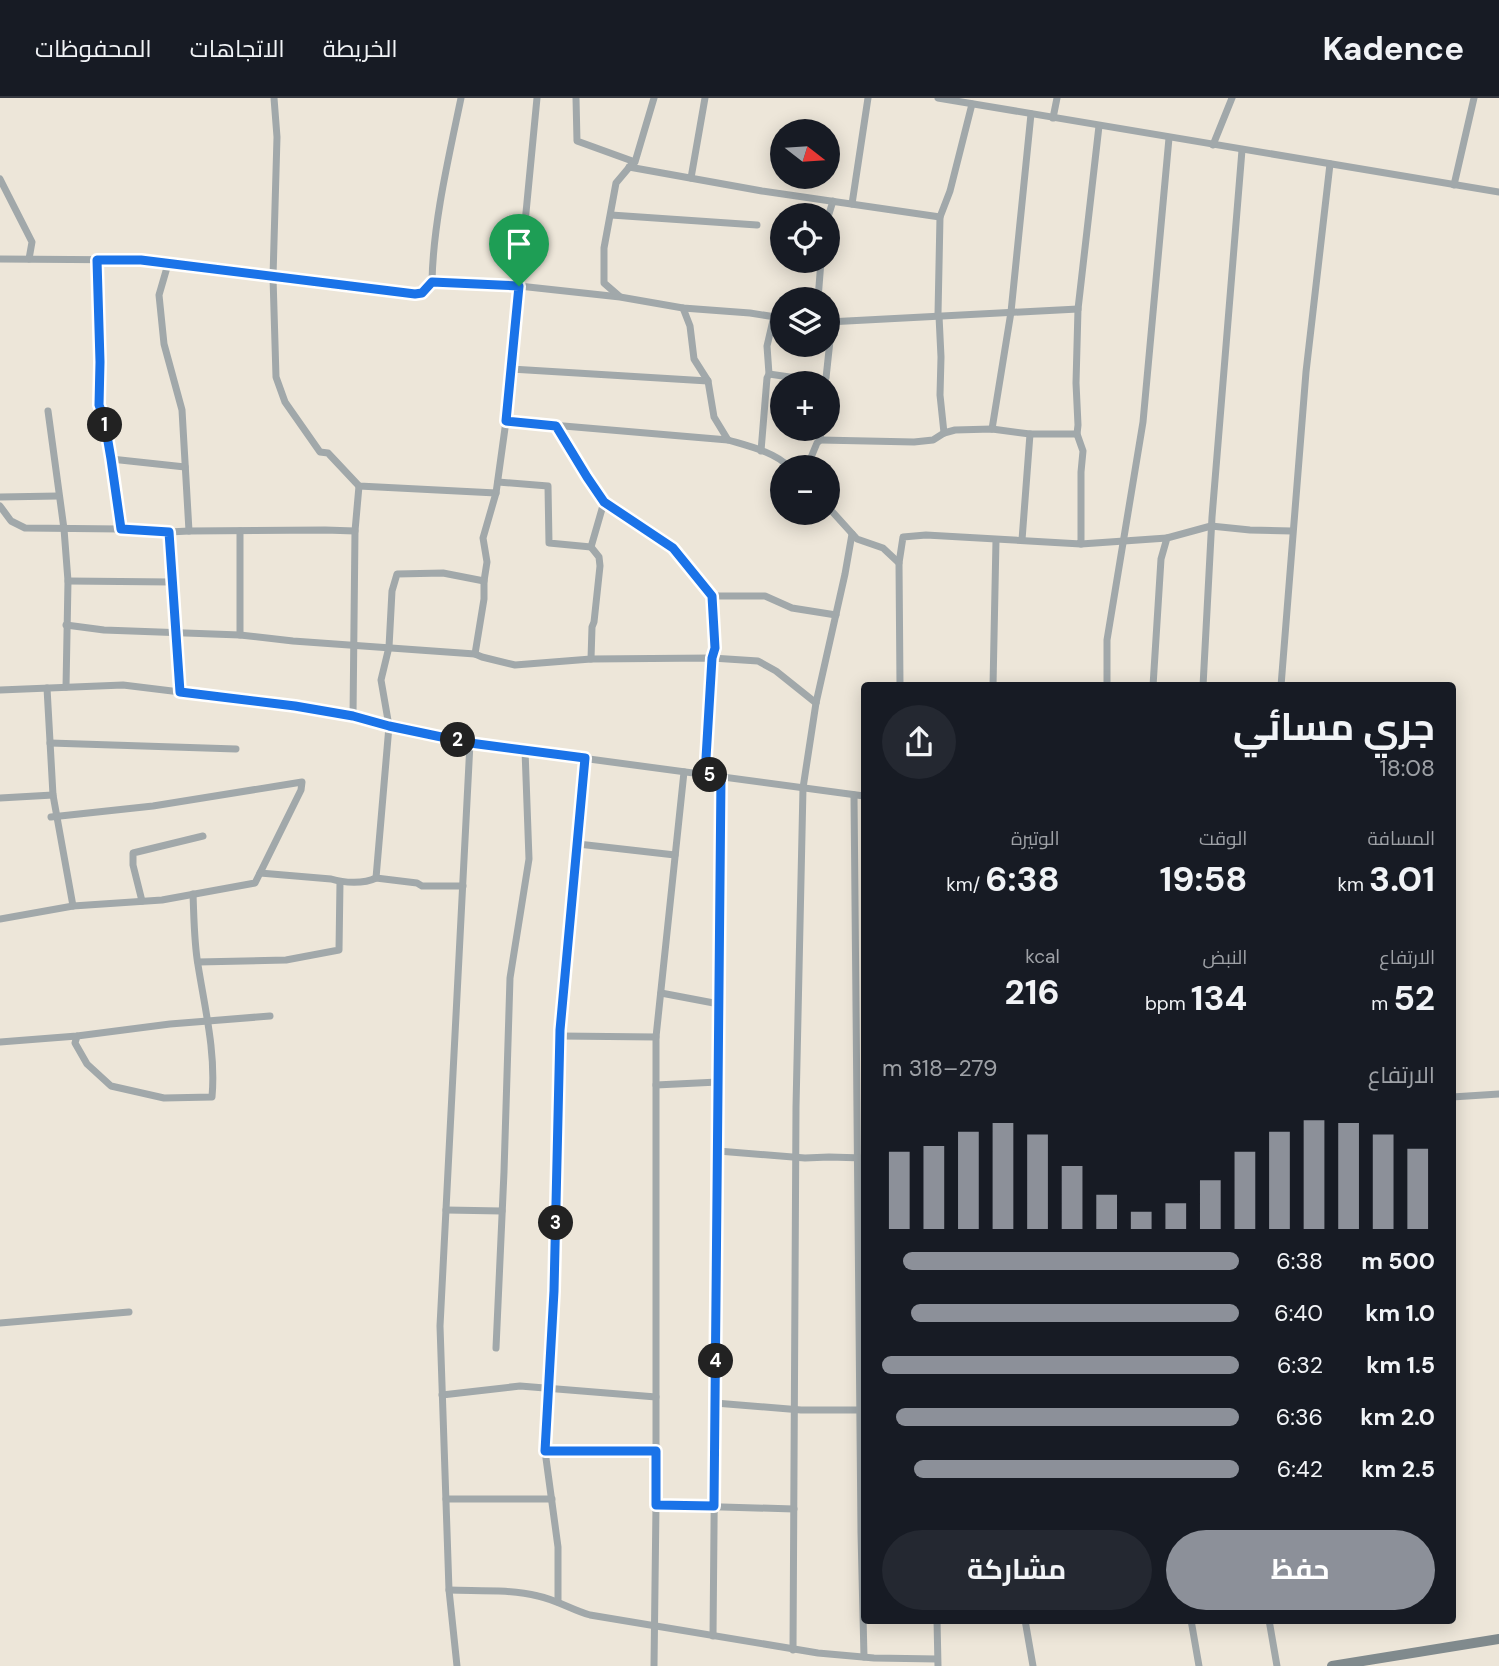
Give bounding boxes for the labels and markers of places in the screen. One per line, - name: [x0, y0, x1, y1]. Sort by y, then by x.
- pin: [489, 214, 549, 286]
- pin: 1: [88, 408, 122, 442]
- pin: 2: [440, 722, 476, 758]
- pin: 5: [692, 758, 728, 792]
- pin: 3: [538, 1206, 574, 1240]
- pin: 4: [698, 1344, 734, 1378]

